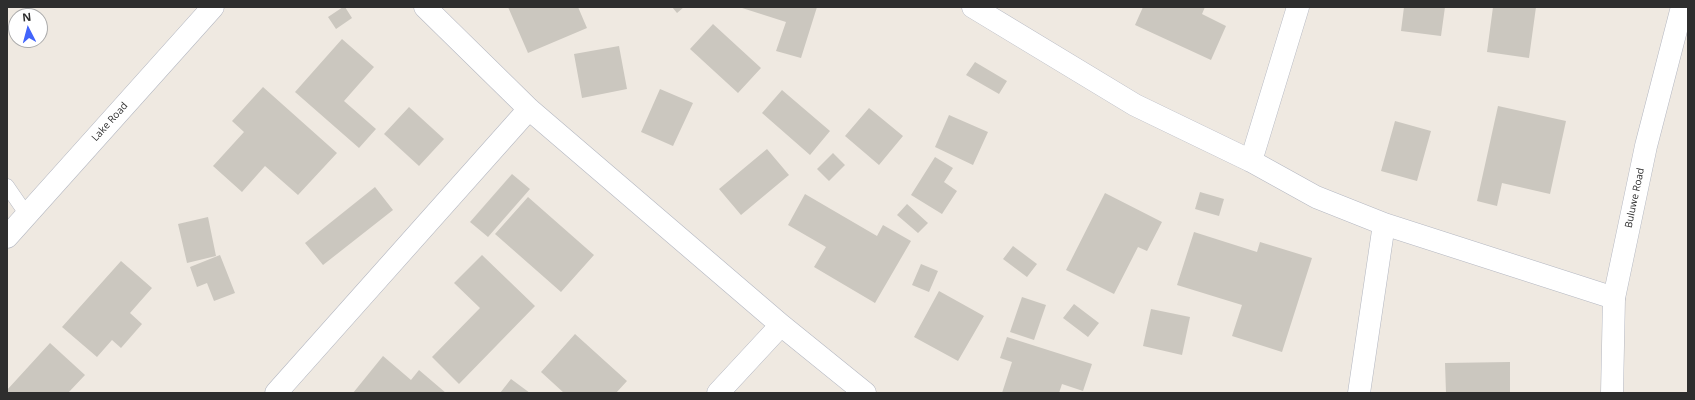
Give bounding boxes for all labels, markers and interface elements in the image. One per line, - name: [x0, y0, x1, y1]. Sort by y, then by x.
- north arrow: [8, 8, 48, 48]
- text: N: [22, 9, 32, 24]
- street label: Lake Road: [89, 100, 131, 144]
- street label: Buluwe Road: [1623, 167, 1647, 229]

